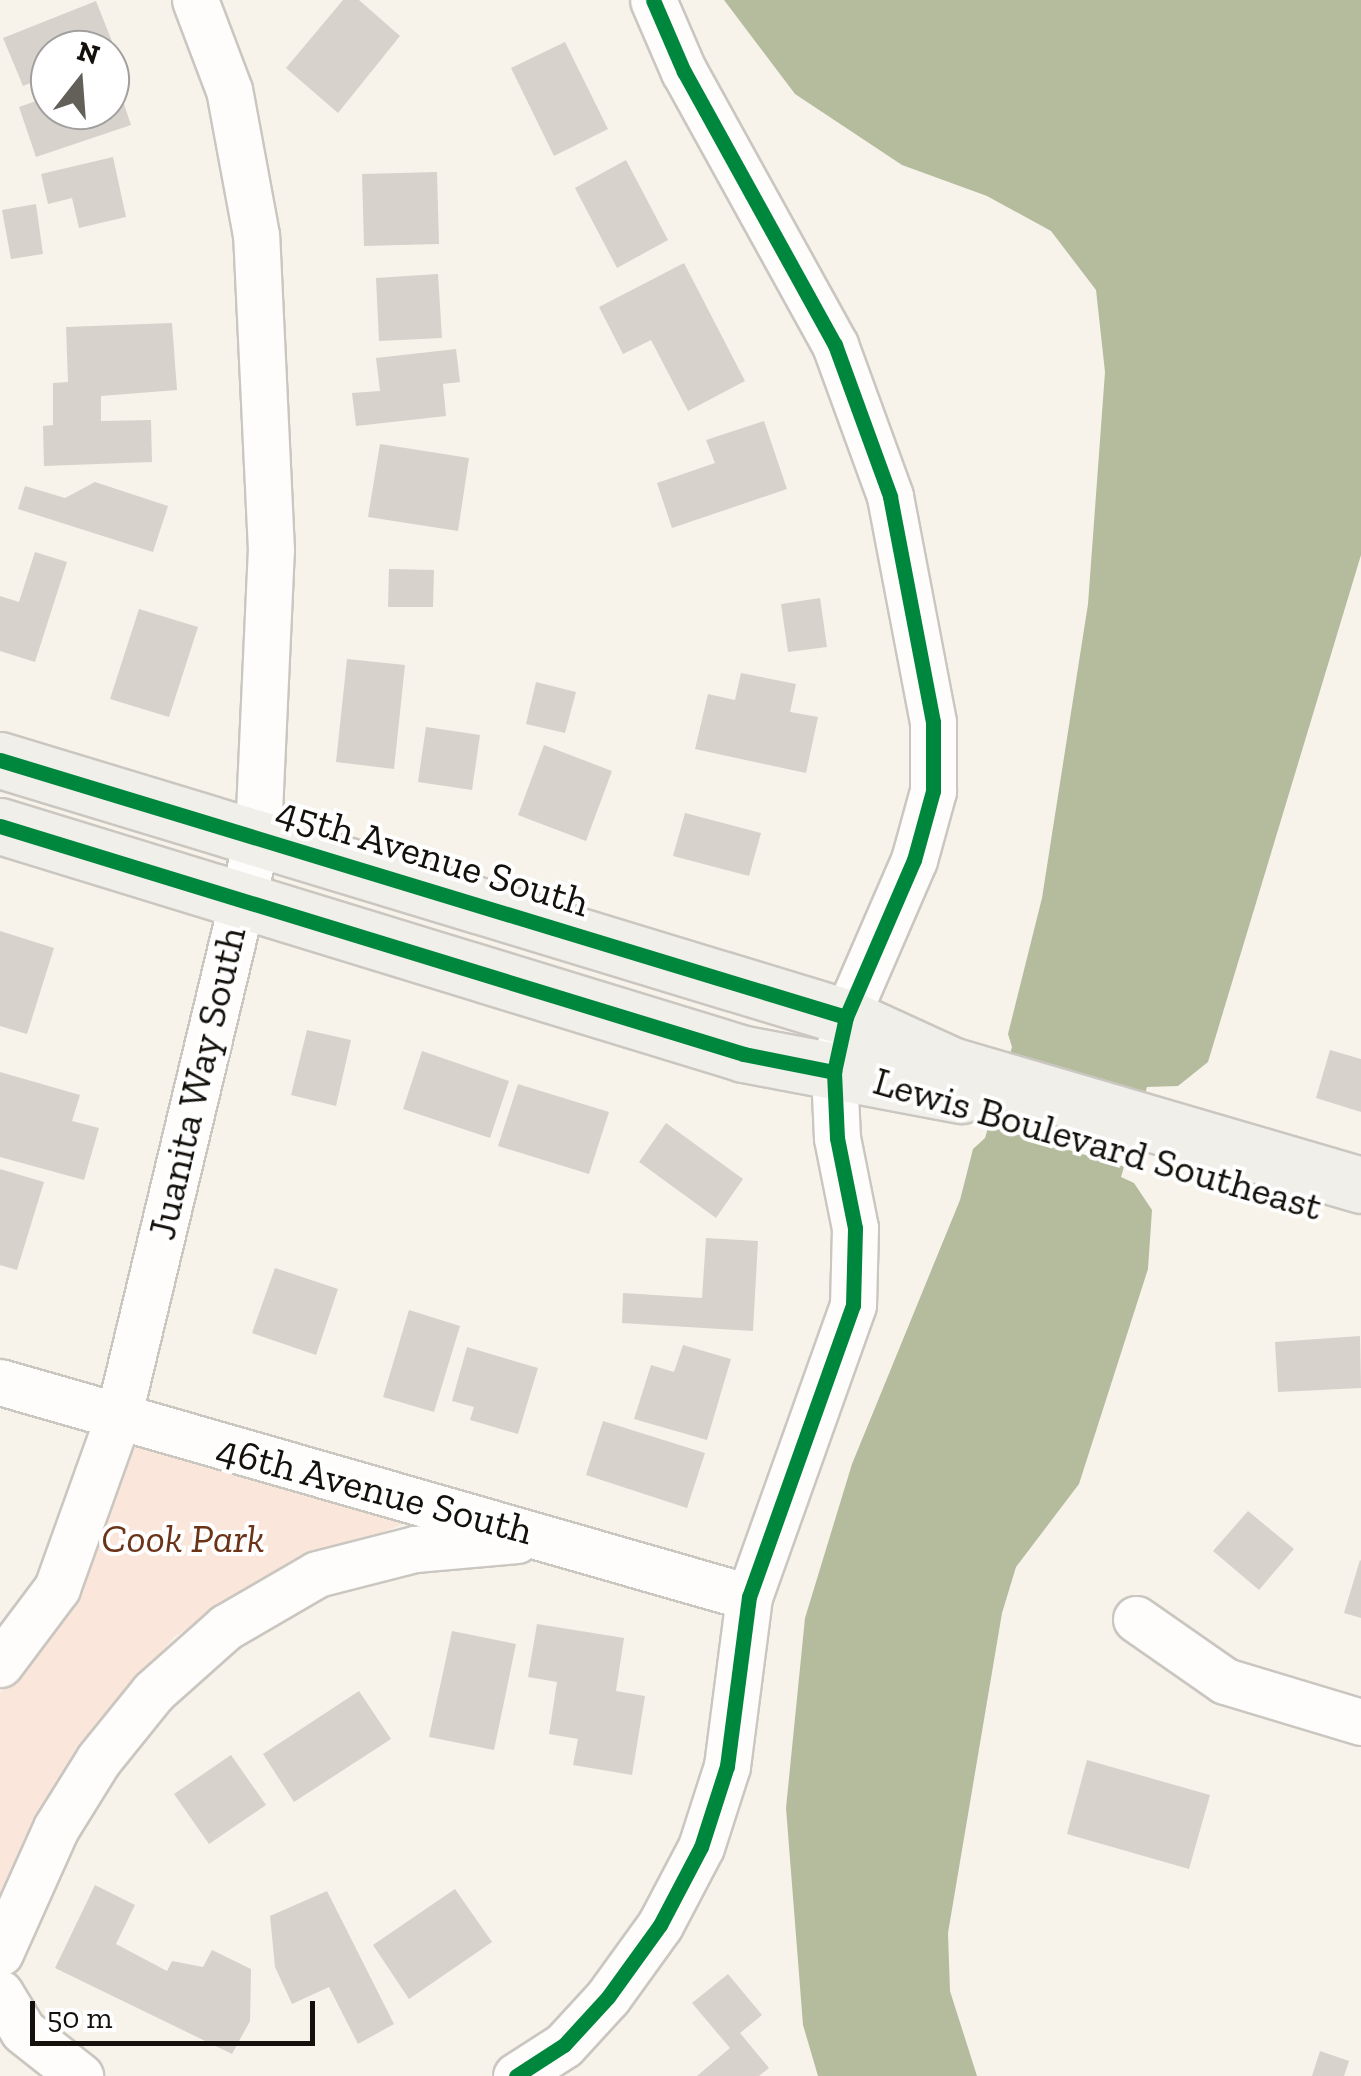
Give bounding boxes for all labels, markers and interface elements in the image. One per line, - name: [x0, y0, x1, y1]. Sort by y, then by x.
- north arrow: [30, 30, 130, 130]
- text: N: [73, 34, 103, 72]
- street label: 45th Avenue South: [270, 785, 596, 927]
- street label: Juanita Way South: [136, 921, 256, 1245]
- street label: Lewis Boulevard Southeast: [868, 1056, 1328, 1230]
- street label: 46th Avenue South: [211, 1424, 539, 1554]
- park label: Cook Park: [101, 1514, 265, 1562]
- scale bar: [35, 1981, 320, 2043]
- text: 50 m: [47, 2000, 112, 2036]

